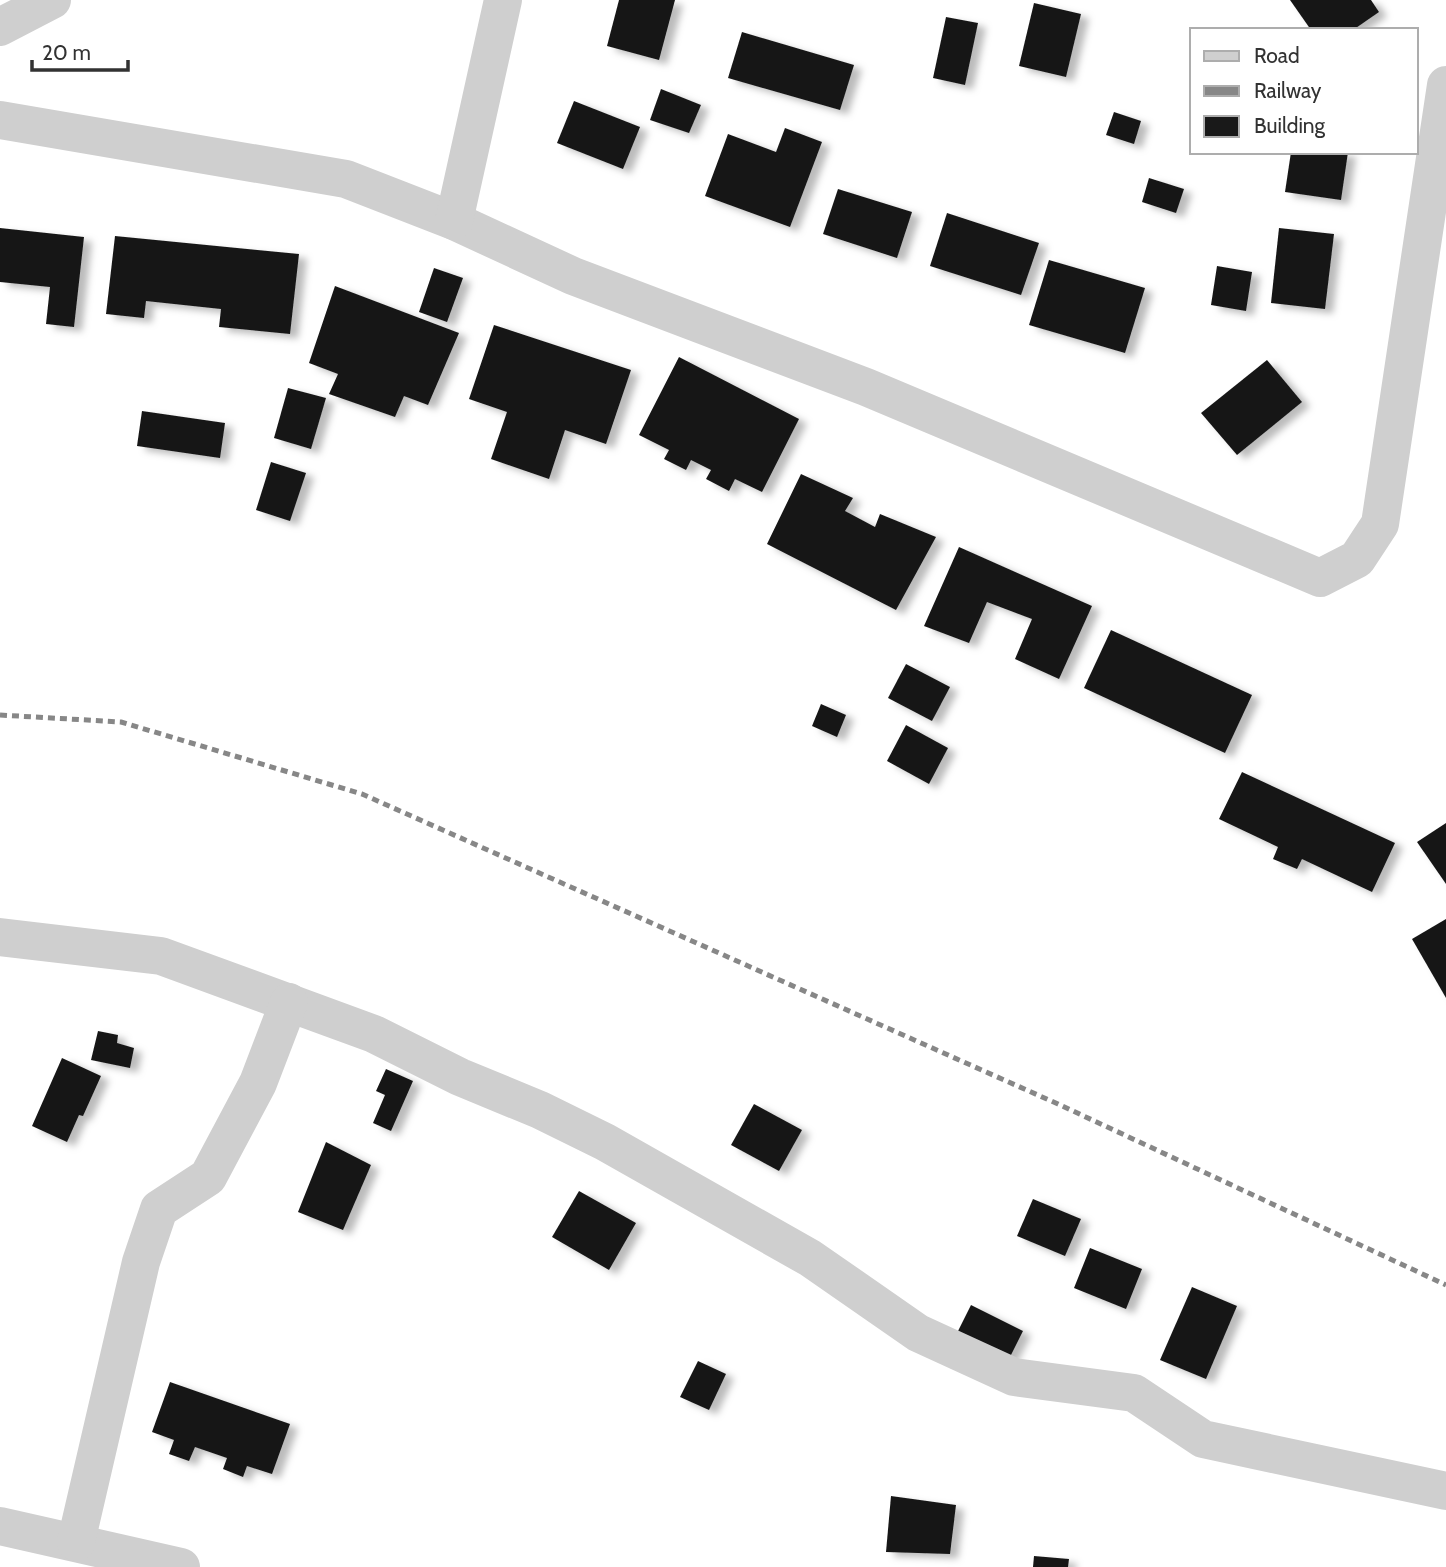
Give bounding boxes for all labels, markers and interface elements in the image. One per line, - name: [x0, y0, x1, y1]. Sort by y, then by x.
- scale bar: [32, 28, 128, 72]
- legend: [1190, 28, 1418, 154]
- text: 20 m: [42, 40, 91, 65]
- text: Road: [1254, 43, 1300, 68]
- text: Railway: [1254, 78, 1322, 103]
- text: Building: [1254, 113, 1326, 138]

